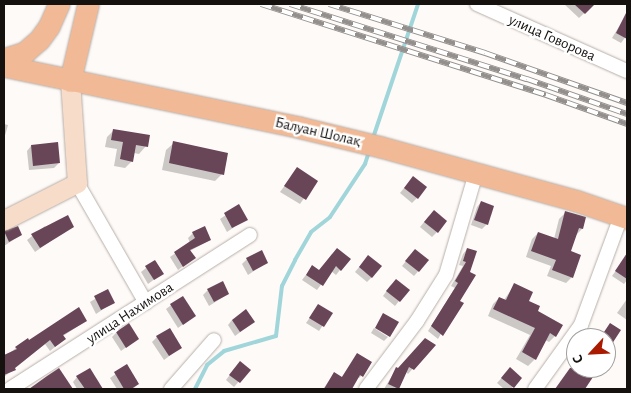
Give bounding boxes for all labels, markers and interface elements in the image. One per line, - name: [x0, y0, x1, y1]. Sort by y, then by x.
- street label: улица Говорова: [506, 11, 598, 65]
- street label: Балуан Шолақ: [273, 113, 363, 151]
- street label: улица Нахимова: [83, 278, 177, 348]
- north arrow: [566, 328, 616, 378]
- text: С: [570, 352, 586, 365]

